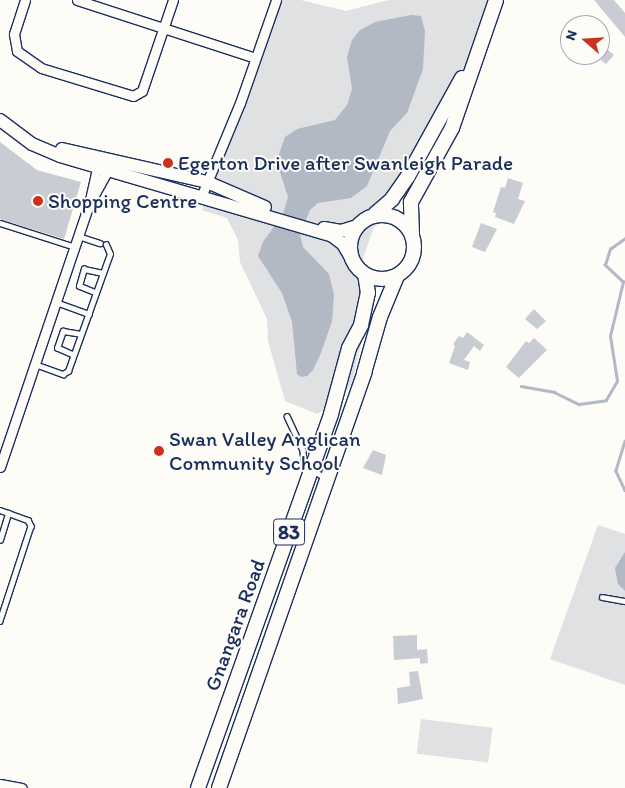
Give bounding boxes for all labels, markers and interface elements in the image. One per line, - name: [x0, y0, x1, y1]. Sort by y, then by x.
- north arrow: [560, 15, 610, 65]
- text: N: [562, 28, 581, 43]
- place label: Egerton Drive after Swanleigh Parade: [178, 150, 513, 176]
- marker: Egerton Drive after Swanleigh Parade: [162, 157, 174, 169]
- place label: Shopping Centre: [48, 188, 197, 214]
- marker: Shopping Centre: [32, 195, 44, 207]
- place label: Swan Valley Anglican Community School: [169, 426, 359, 476]
- marker: Swan Valley Anglican Community School: [153, 445, 165, 457]
- road number: 83: [273, 514, 305, 550]
- street label: Gnangara Road: [199, 555, 271, 695]

